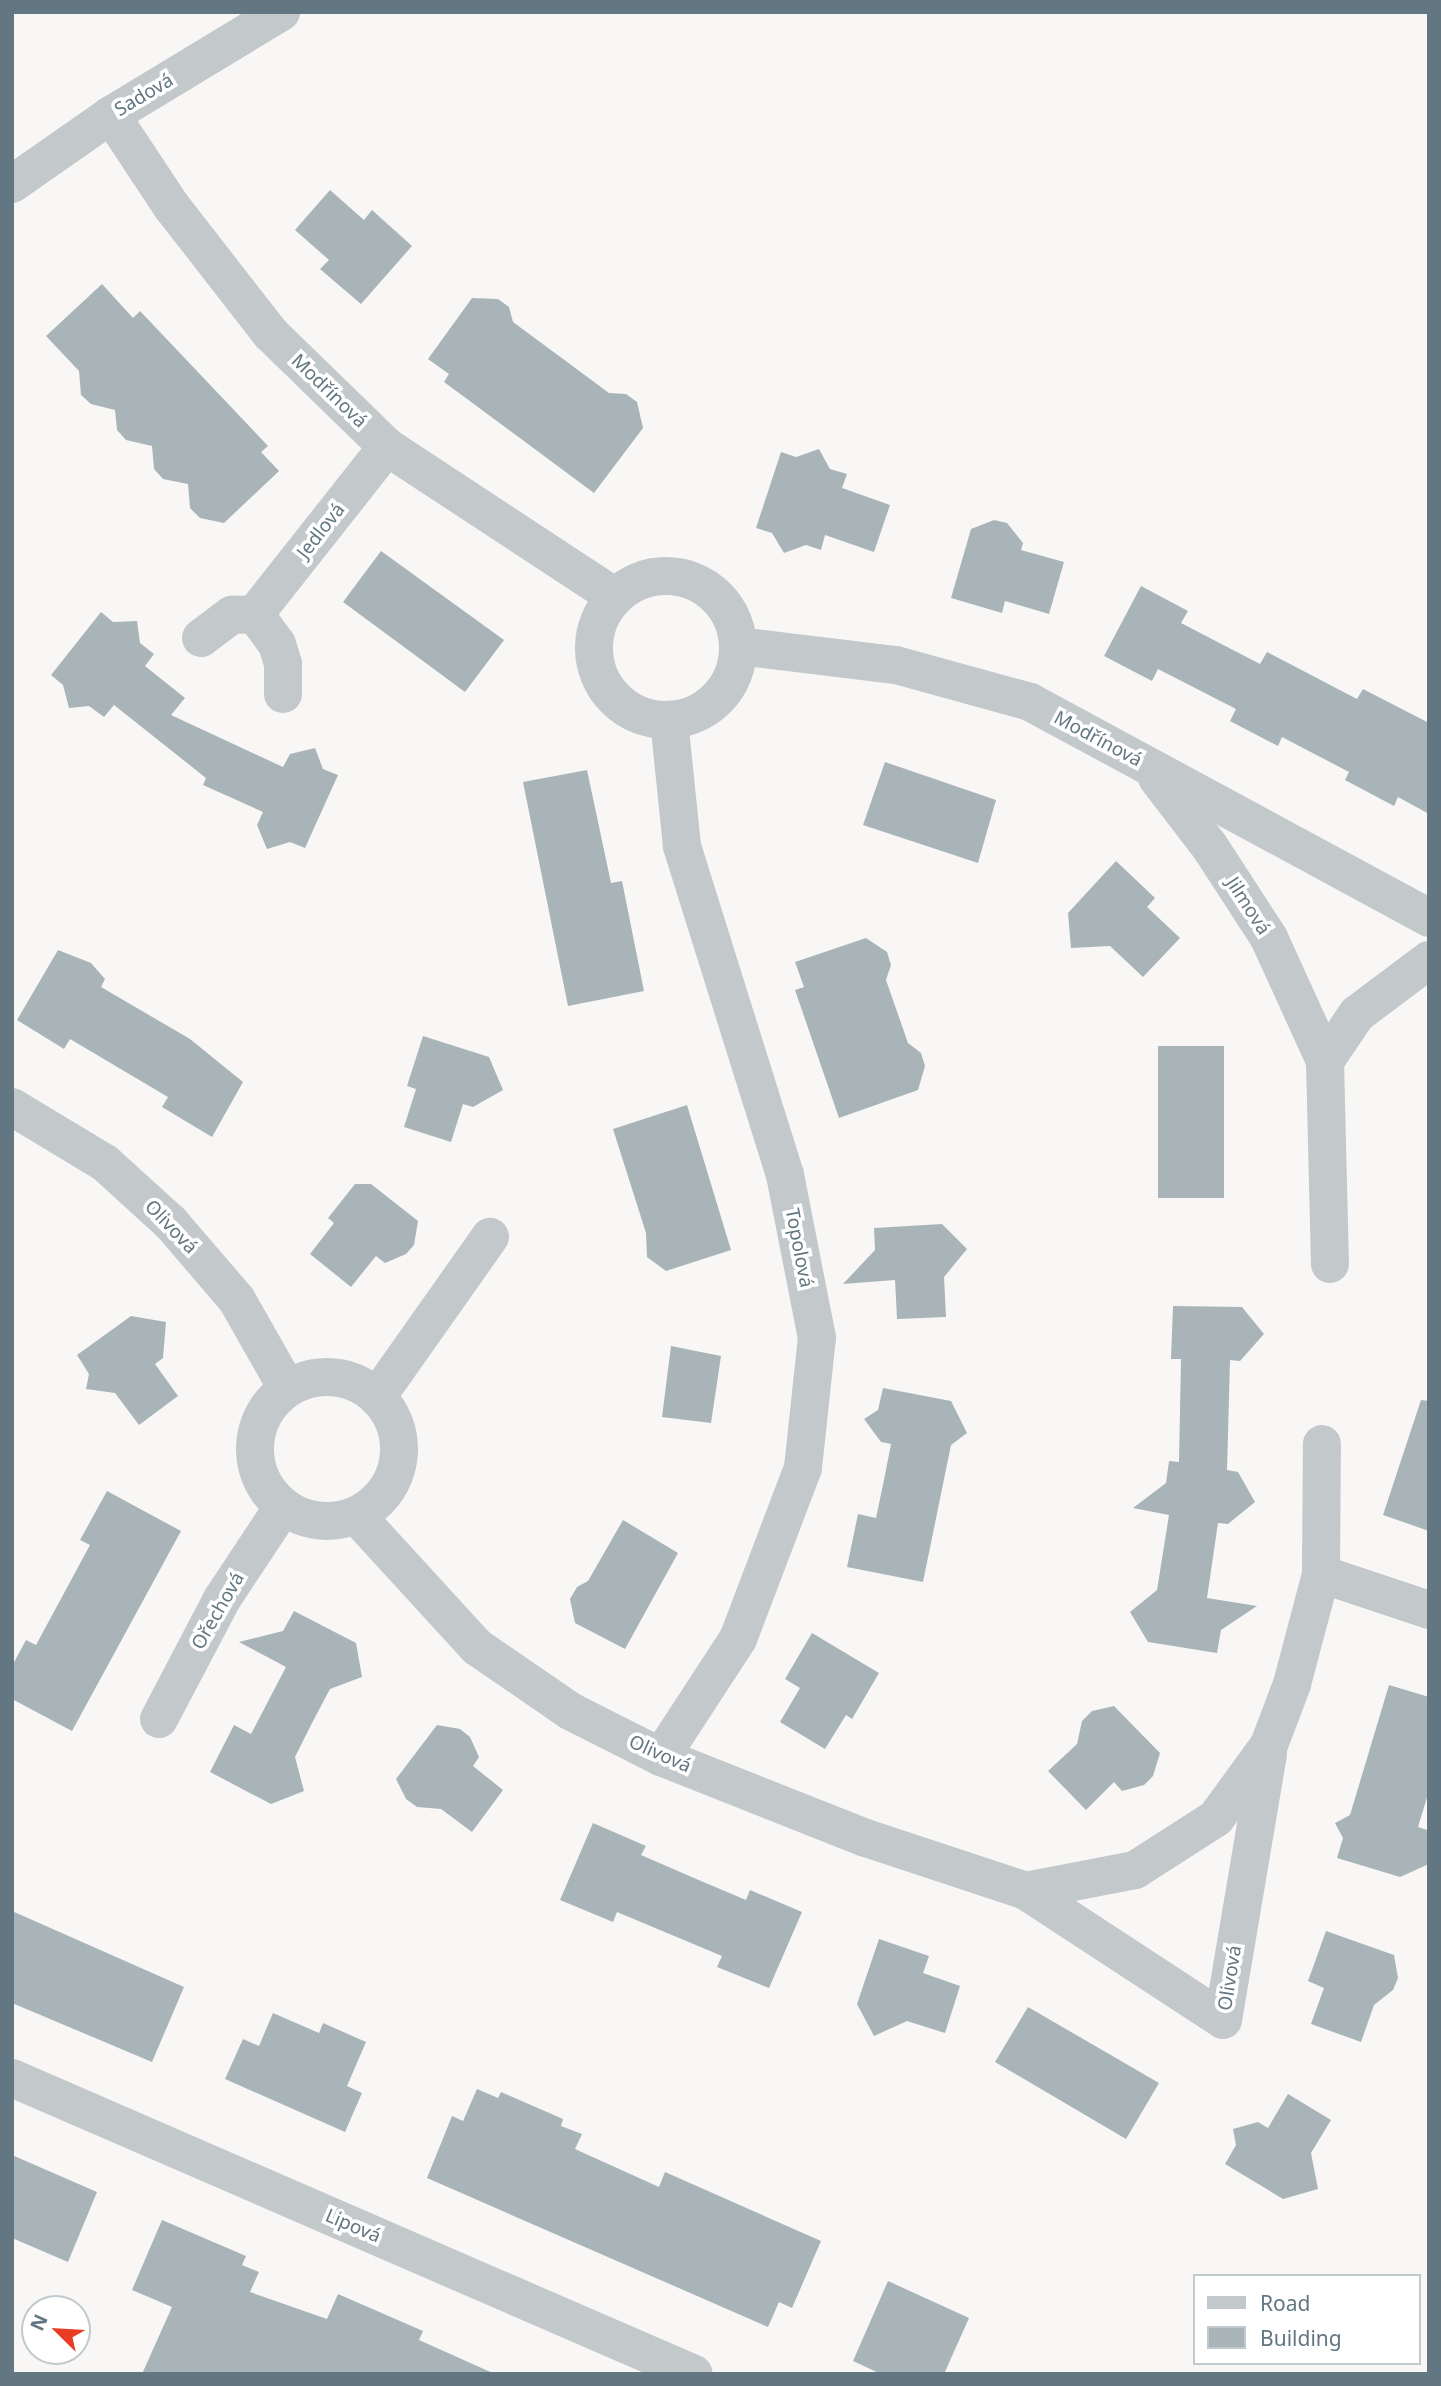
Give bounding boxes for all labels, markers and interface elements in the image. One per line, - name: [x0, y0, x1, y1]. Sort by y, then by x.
- street label: Sadová: [111, 69, 177, 121]
- street label: Modřínová: [286, 349, 372, 433]
- street label: Jedlová: [292, 499, 350, 563]
- street label: Modřínová: [1050, 706, 1146, 772]
- street label: Jilmová: [1221, 873, 1275, 939]
- street label: Olivová: [140, 1195, 202, 1259]
- street label: Topolová: [780, 1206, 818, 1290]
- street label: Ořechová: [187, 1568, 249, 1654]
- street label: Olivová: [625, 1730, 695, 1778]
- street label: Olivová: [1214, 1944, 1246, 2012]
- street label: Lipová: [322, 2204, 384, 2248]
- legend: [1192, 2274, 1420, 2365]
- text: Road: [1260, 2289, 1310, 2317]
- north arrow: [21, 2295, 91, 2365]
- text: N: [24, 2310, 54, 2335]
- text: Building: [1260, 2324, 1342, 2352]

